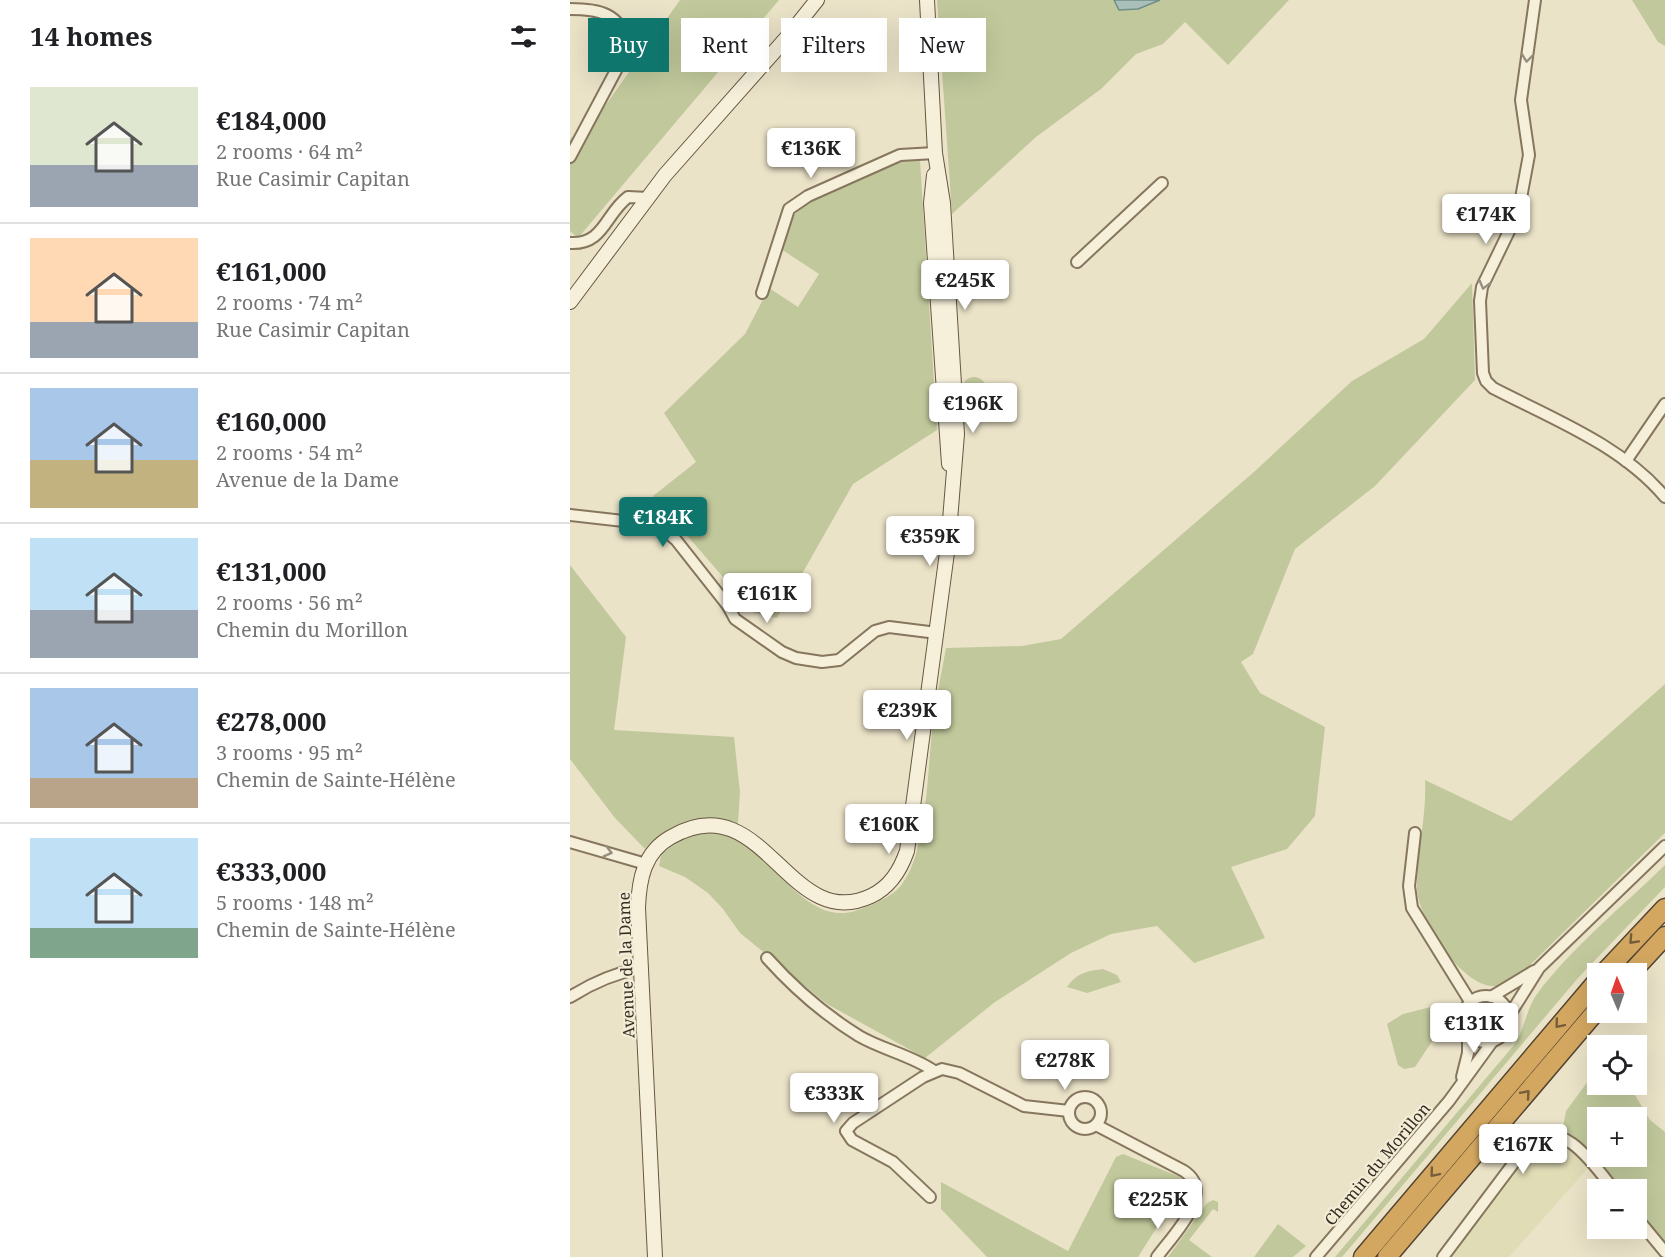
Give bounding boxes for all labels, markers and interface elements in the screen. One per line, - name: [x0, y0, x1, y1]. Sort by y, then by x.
- text: 14 homes: [30, 18, 152, 54]
- chip: Buy: [588, 18, 669, 72]
- chip: Rent: [681, 18, 769, 72]
- chip: Filters: [781, 18, 887, 72]
- chip: New: [899, 18, 986, 72]
- icon: filters: [507, 20, 540, 53]
- one-way arrow: [1521, 53, 1533, 62]
- text: €184,000: [216, 102, 326, 138]
- icon: home: [78, 111, 150, 183]
- pin: €136K: [769, 128, 853, 179]
- text: €136K: [781, 134, 841, 161]
- text: 2 rooms · 64 m²: [216, 138, 363, 165]
- text: Rue Casimir Capitan: [216, 165, 410, 192]
- pin: €174K: [1444, 194, 1528, 245]
- text: €174K: [1456, 200, 1516, 227]
- text: €161,000: [216, 253, 326, 289]
- pin: €245K: [923, 260, 1007, 311]
- icon: home: [78, 262, 150, 334]
- text: €245K: [935, 266, 995, 293]
- one-way arrow: [1478, 280, 1491, 290]
- text: 2 rooms · 74 m²: [216, 289, 363, 316]
- text: Rue Casimir Capitan: [216, 316, 410, 343]
- pin: €196K: [931, 383, 1015, 434]
- text: €196K: [943, 389, 1003, 416]
- text: €160,000: [216, 403, 326, 439]
- icon: home: [78, 412, 150, 484]
- text: 2 rooms · 54 m²: [216, 439, 363, 466]
- text: Avenue de la Dame: [216, 466, 399, 493]
- pin: €184K: [621, 497, 705, 548]
- text: €184K: [633, 503, 693, 530]
- pin: €359K: [888, 516, 972, 567]
- text: €359K: [900, 522, 960, 549]
- text: €131,000: [216, 553, 326, 589]
- icon: home: [78, 562, 150, 634]
- pin: €161K: [725, 573, 809, 624]
- text: €161K: [737, 579, 797, 606]
- text: 2 rooms · 56 m²: [216, 589, 363, 616]
- text: Chemin du Morillon: [216, 616, 408, 643]
- pin: €239K: [865, 690, 949, 741]
- text: €239K: [877, 696, 937, 723]
- text: €278,000: [216, 703, 326, 739]
- icon: home: [78, 712, 150, 784]
- text: 3 rooms · 95 m²: [216, 739, 363, 766]
- text: Chemin de Sainte-Hélène: [216, 766, 456, 793]
- pin: €160K: [847, 804, 931, 855]
- text: €160K: [859, 810, 919, 837]
- one-way arrow: [603, 844, 613, 857]
- text: €333,000: [216, 853, 326, 889]
- icon: home: [78, 862, 150, 934]
- text: 5 rooms · 148 m²: [216, 889, 374, 916]
- street label: Avenue de la Dame: [612, 891, 640, 1039]
- text: Chemin de Sainte-Hélène: [216, 916, 456, 943]
- one-way arrow: [1630, 933, 1641, 944]
- north arrow: [1587, 963, 1647, 1023]
- map controls: [1587, 963, 1647, 1239]
- pin: €131K: [1432, 1003, 1516, 1054]
- text: €131K: [1444, 1009, 1504, 1036]
- one-way arrow: [1556, 1017, 1567, 1028]
- button: locate: [1587, 1035, 1647, 1095]
- pin: €278K: [1023, 1040, 1107, 1091]
- text: €278K: [1035, 1046, 1095, 1073]
- pin: €333K: [792, 1073, 876, 1124]
- text: €333K: [804, 1079, 864, 1106]
- one-way arrow: [1519, 1090, 1530, 1101]
- street label: Chemin du Morillon: [1319, 1098, 1435, 1230]
- button: +: [1587, 1107, 1647, 1167]
- pin: €167K: [1481, 1124, 1565, 1175]
- text: €167K: [1493, 1130, 1553, 1157]
- one-way arrow: [1430, 1166, 1441, 1177]
- pin: €225K: [1116, 1179, 1200, 1230]
- button: −: [1587, 1179, 1647, 1239]
- text: €225K: [1128, 1185, 1188, 1212]

